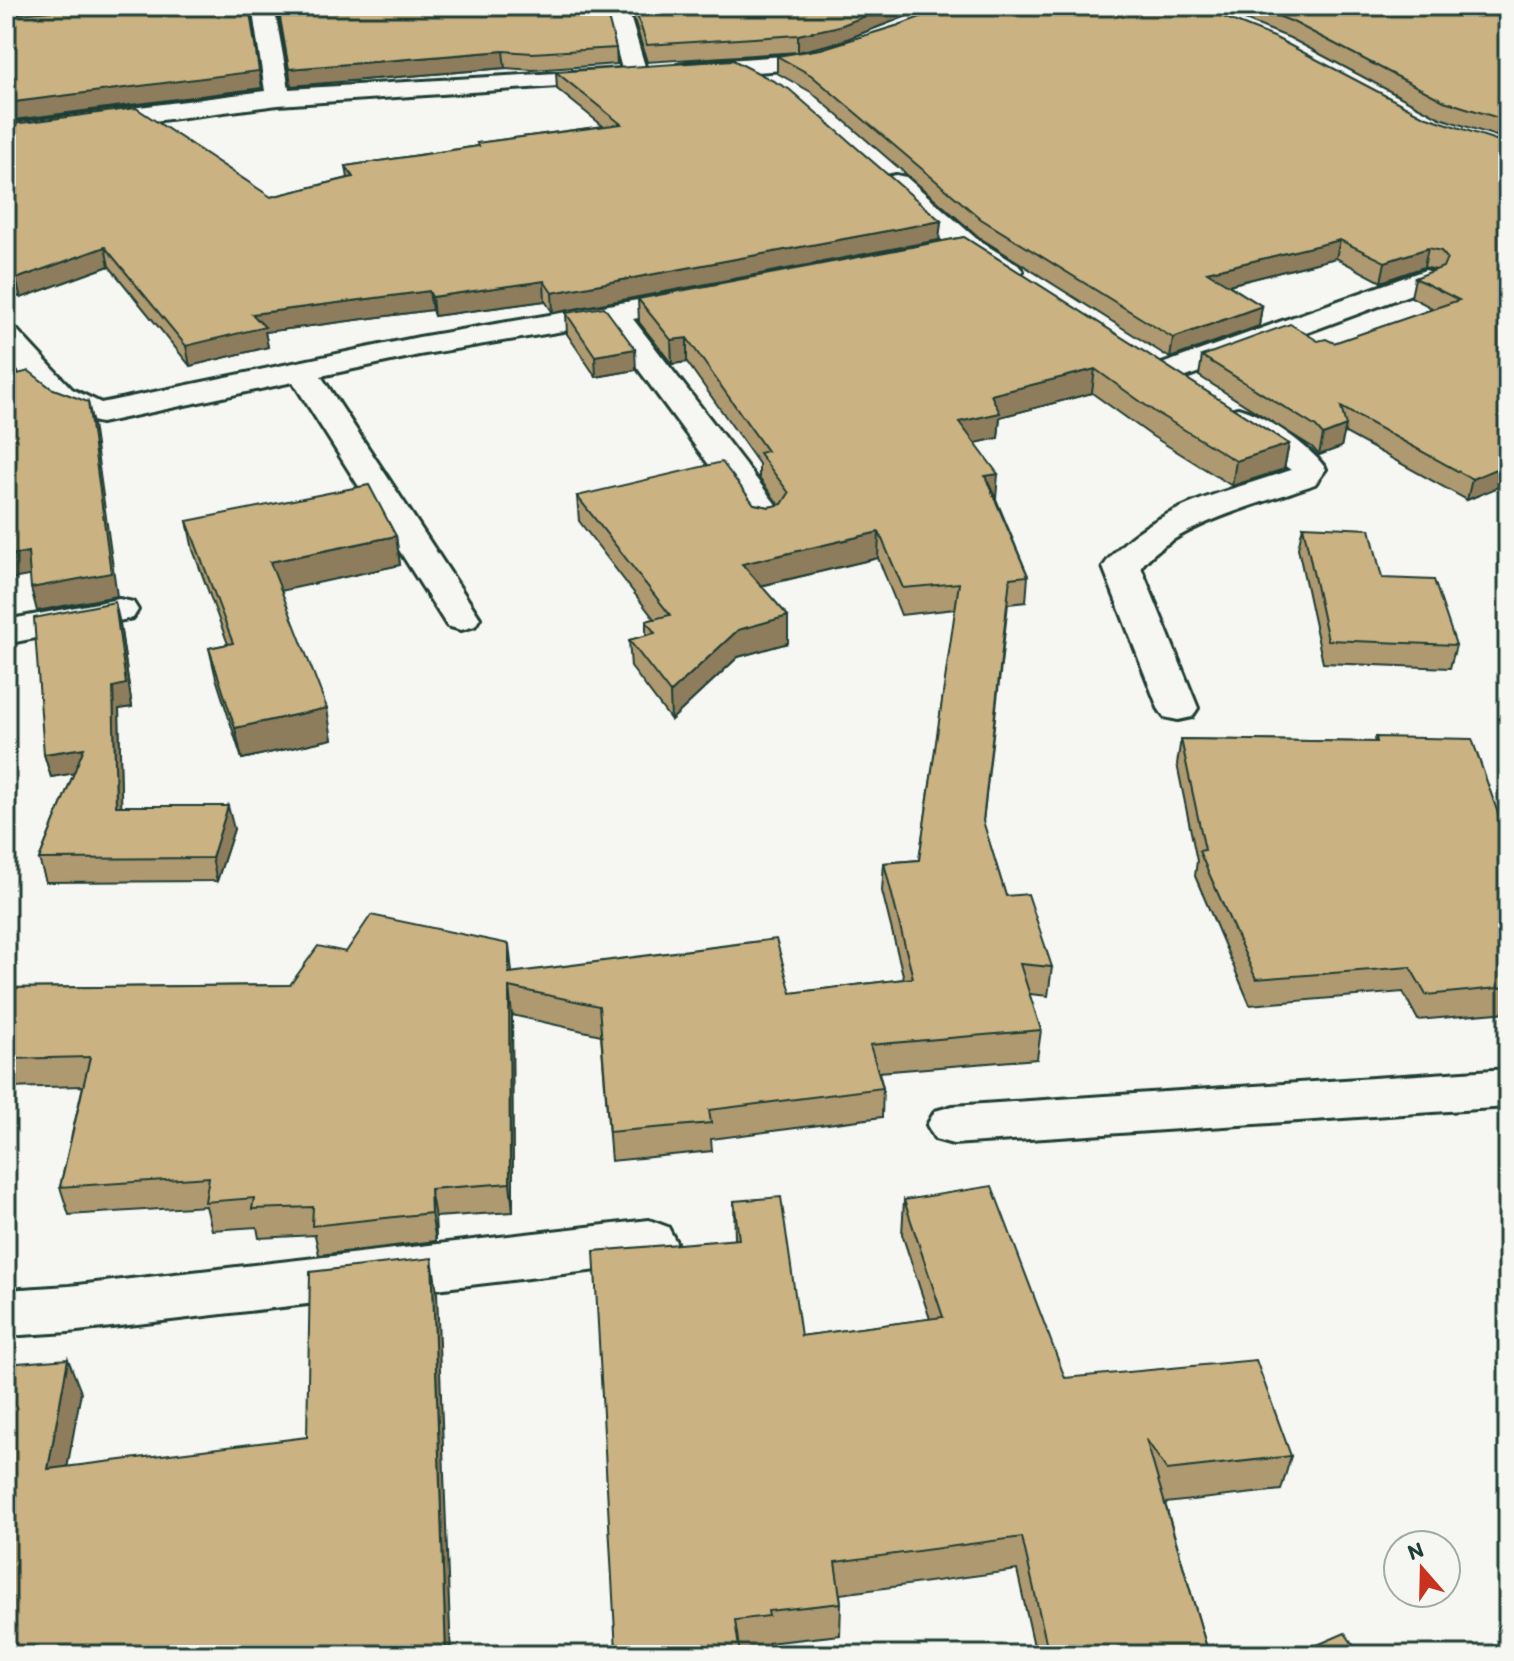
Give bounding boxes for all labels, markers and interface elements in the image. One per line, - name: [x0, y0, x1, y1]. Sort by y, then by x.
- north arrow: [1382, 1529, 1462, 1609]
- text: N: [1404, 1535, 1427, 1566]

